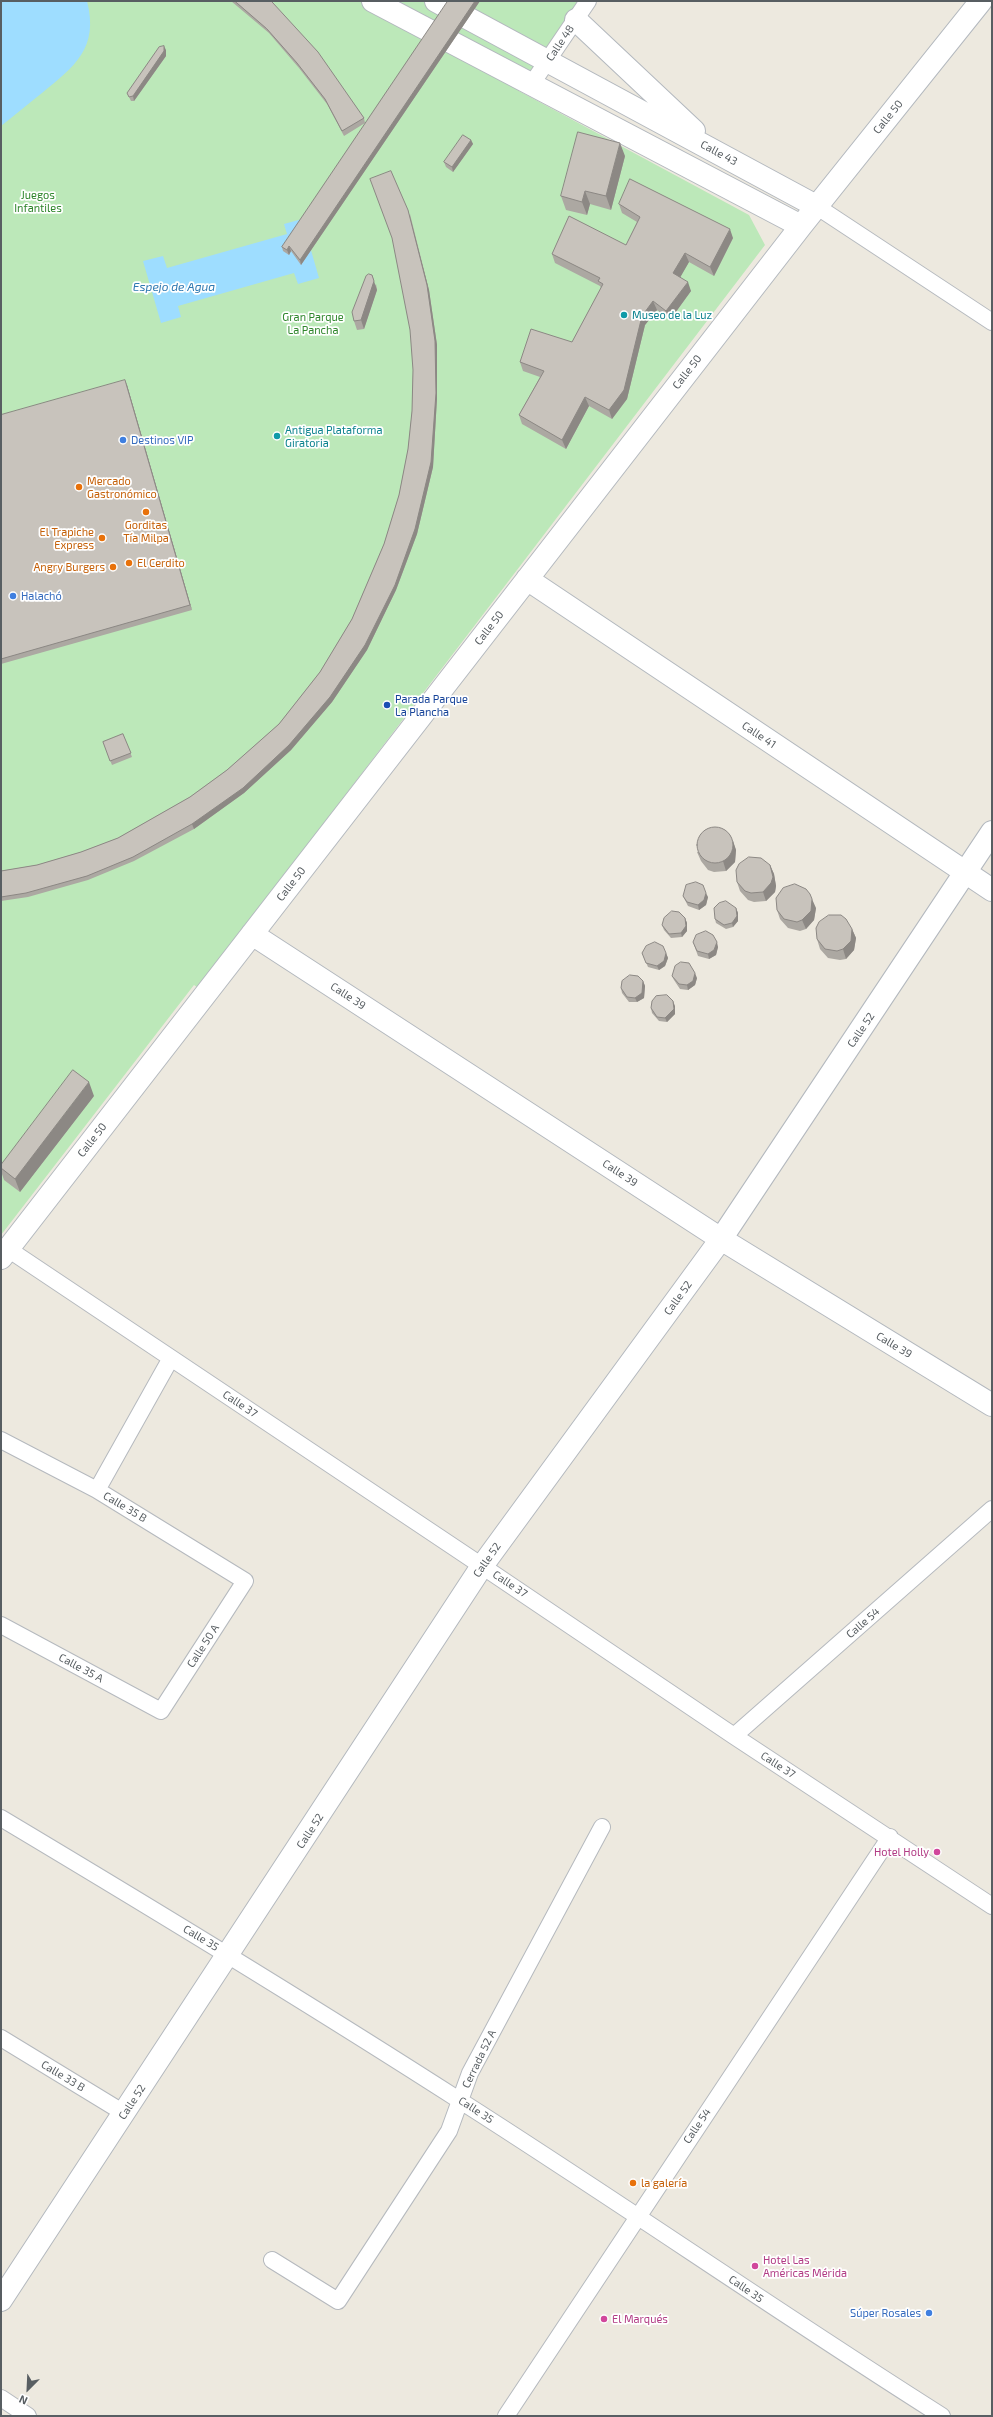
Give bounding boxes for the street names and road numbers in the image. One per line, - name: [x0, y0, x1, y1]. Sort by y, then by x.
- street label: Calle 48: [543, 22, 577, 64]
- street label: Calle 50: [870, 97, 906, 137]
- street label: Calle 43: [698, 138, 740, 168]
- street label: Calle 50: [670, 352, 704, 392]
- street label: Calle 50: [472, 608, 506, 648]
- street label: Calle 41: [739, 719, 779, 751]
- street label: Calle 50: [274, 864, 308, 904]
- street label: Calle 39: [328, 980, 368, 1012]
- street label: Calle 52: [845, 1010, 877, 1050]
- street label: Calle 50: [75, 1120, 109, 1160]
- street label: Calle 39: [600, 1157, 640, 1189]
- street label: Calle 52: [661, 1278, 695, 1318]
- street label: Calle 39: [874, 1329, 914, 1361]
- street label: Calle 37: [220, 1388, 260, 1420]
- street label: Calle 35 B: [101, 1489, 149, 1525]
- street label: Calle 52: [470, 1540, 504, 1580]
- street label: Calle 37: [490, 1568, 530, 1600]
- street label: Calle 54: [844, 1605, 882, 1641]
- street label: Calle 50 A: [184, 1622, 222, 1670]
- street label: Calle 35 A: [56, 1651, 106, 1685]
- street label: Calle 37: [758, 1749, 798, 1781]
- street label: Calle 52: [294, 1811, 326, 1851]
- street label: Calle 35: [181, 1922, 221, 1954]
- street label: Cerrada 52 A: [459, 2028, 499, 2090]
- street label: Calle 33 B: [39, 2058, 87, 2094]
- street label: Calle 52: [116, 2082, 148, 2122]
- street label: Calle 35: [456, 2094, 496, 2126]
- street label: Calle 54: [680, 2106, 714, 2146]
- street label: Calle 35: [726, 2273, 766, 2305]

